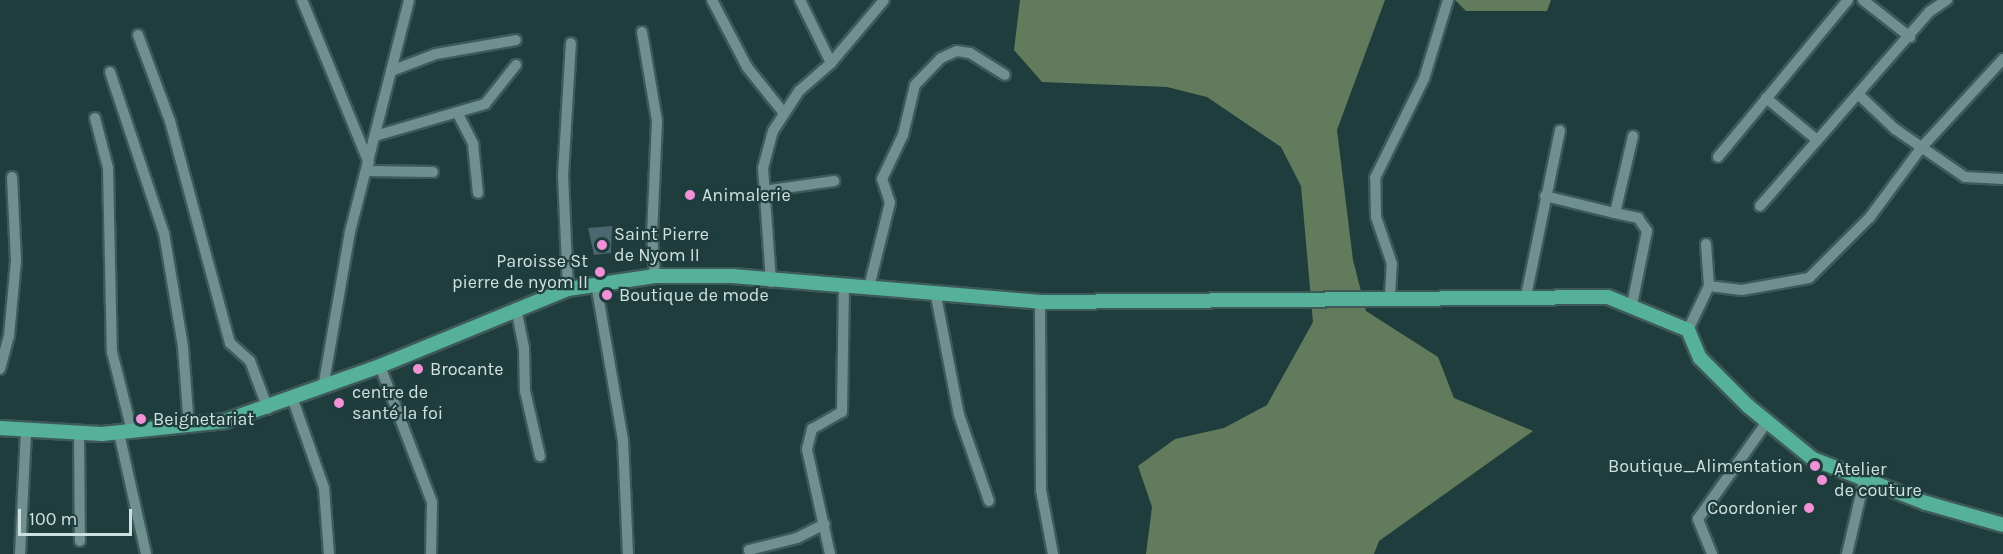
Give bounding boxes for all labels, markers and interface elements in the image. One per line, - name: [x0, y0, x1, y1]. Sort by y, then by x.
- place label: Animalerie: [702, 184, 791, 206]
- marker: Animalerie: [683, 188, 697, 202]
- place label: Saint Pierre de Nyom II: [614, 224, 709, 266]
- marker: Saint Pierre de Nyom II: [595, 238, 609, 252]
- place label: Paroisse St pierre de nyom II: [452, 251, 588, 294]
- marker: Paroisse St pierre de nyom II: [593, 265, 607, 279]
- place label: Boutique de mode: [619, 284, 769, 306]
- marker: Boutique de mode: [600, 288, 614, 302]
- place label: Brocante: [430, 358, 504, 380]
- marker: Brocante: [411, 362, 425, 376]
- place label: centre de santé la foi: [352, 382, 443, 424]
- marker: centre de santé la foi: [330, 394, 348, 412]
- place label: Beignetariat: [153, 408, 254, 430]
- marker: Beignetariat: [134, 412, 148, 426]
- place label: Boutique_Alimentation: [1608, 455, 1803, 477]
- marker: Boutique_Alimentation: [1808, 459, 1822, 473]
- place label: Atelier de couture: [1834, 459, 1922, 502]
- marker: Atelier de couture: [1815, 473, 1829, 487]
- scale bar: [21, 497, 135, 535]
- place label: Coordonier: [1707, 497, 1797, 519]
- marker: Coordonier: [1802, 501, 1816, 515]
- text: 100 m: [29, 508, 77, 530]

